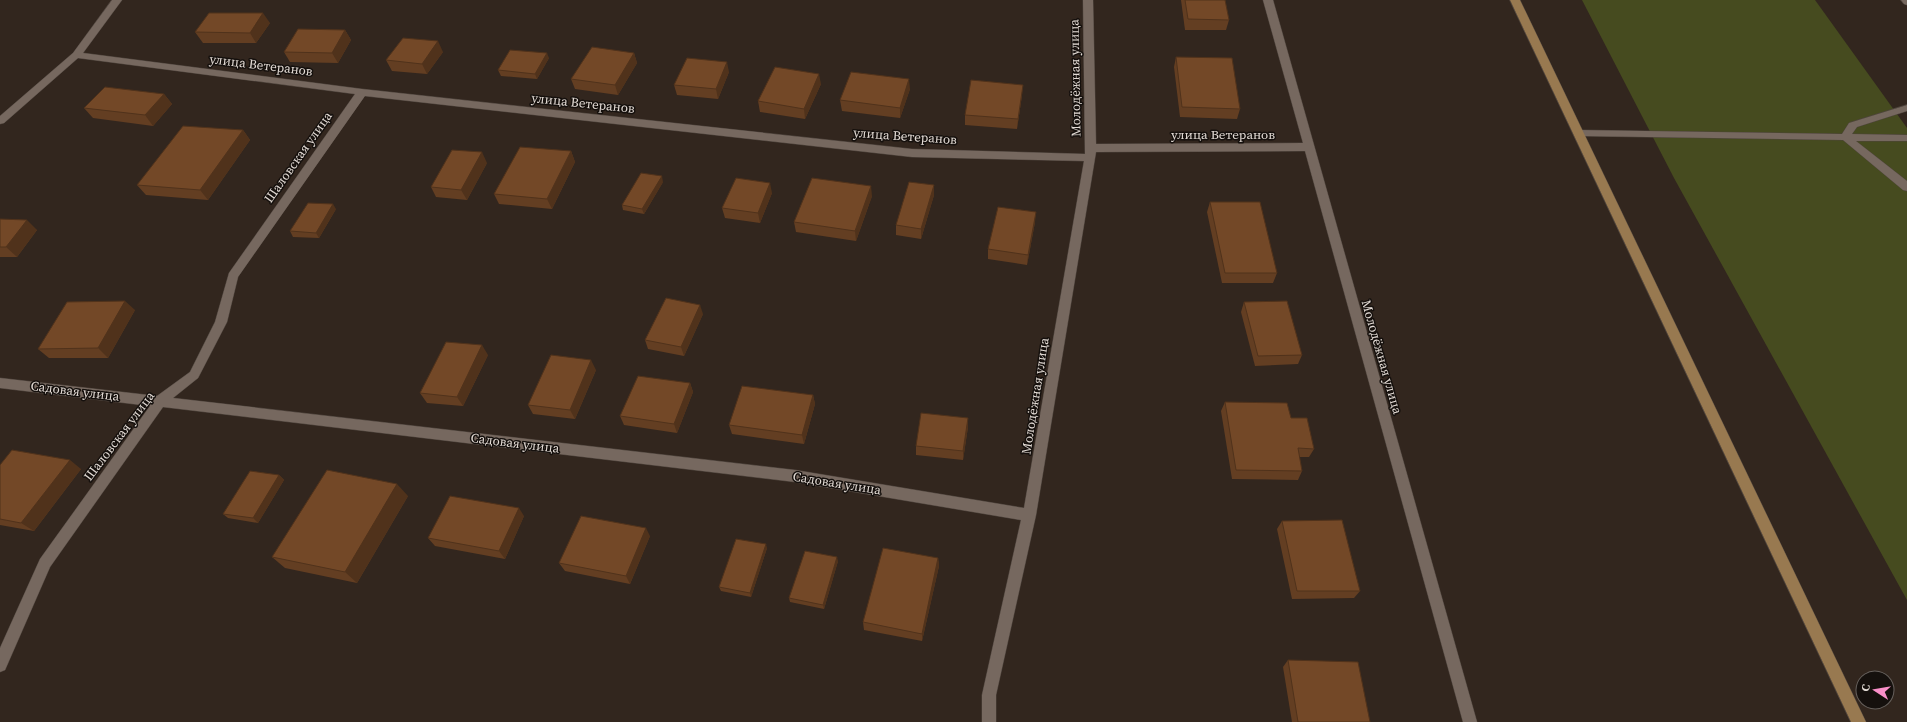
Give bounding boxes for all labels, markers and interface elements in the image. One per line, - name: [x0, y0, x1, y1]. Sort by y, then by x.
- street label: Молодёжная улица: [1065, 19, 1085, 137]
- street label: улица Ветеранов: [208, 50, 314, 80]
- street label: улица Ветеранов: [530, 89, 636, 117]
- street label: Шаловская улица: [260, 108, 336, 206]
- street label: улица Ветеранов: [853, 124, 958, 148]
- street label: улица Ветеранов: [1171, 126, 1275, 143]
- street label: Молодёжная улица: [1358, 298, 1407, 416]
- street label: Молодёжная улица: [1017, 336, 1053, 456]
- street label: Садовая улица: [30, 377, 121, 405]
- street label: Шаловская улица: [80, 388, 158, 484]
- street label: Садовая улица: [470, 429, 561, 457]
- street label: Садовая улица: [792, 468, 883, 498]
- north arrow: [1855, 670, 1895, 710]
- text: С: [1858, 683, 1874, 693]

